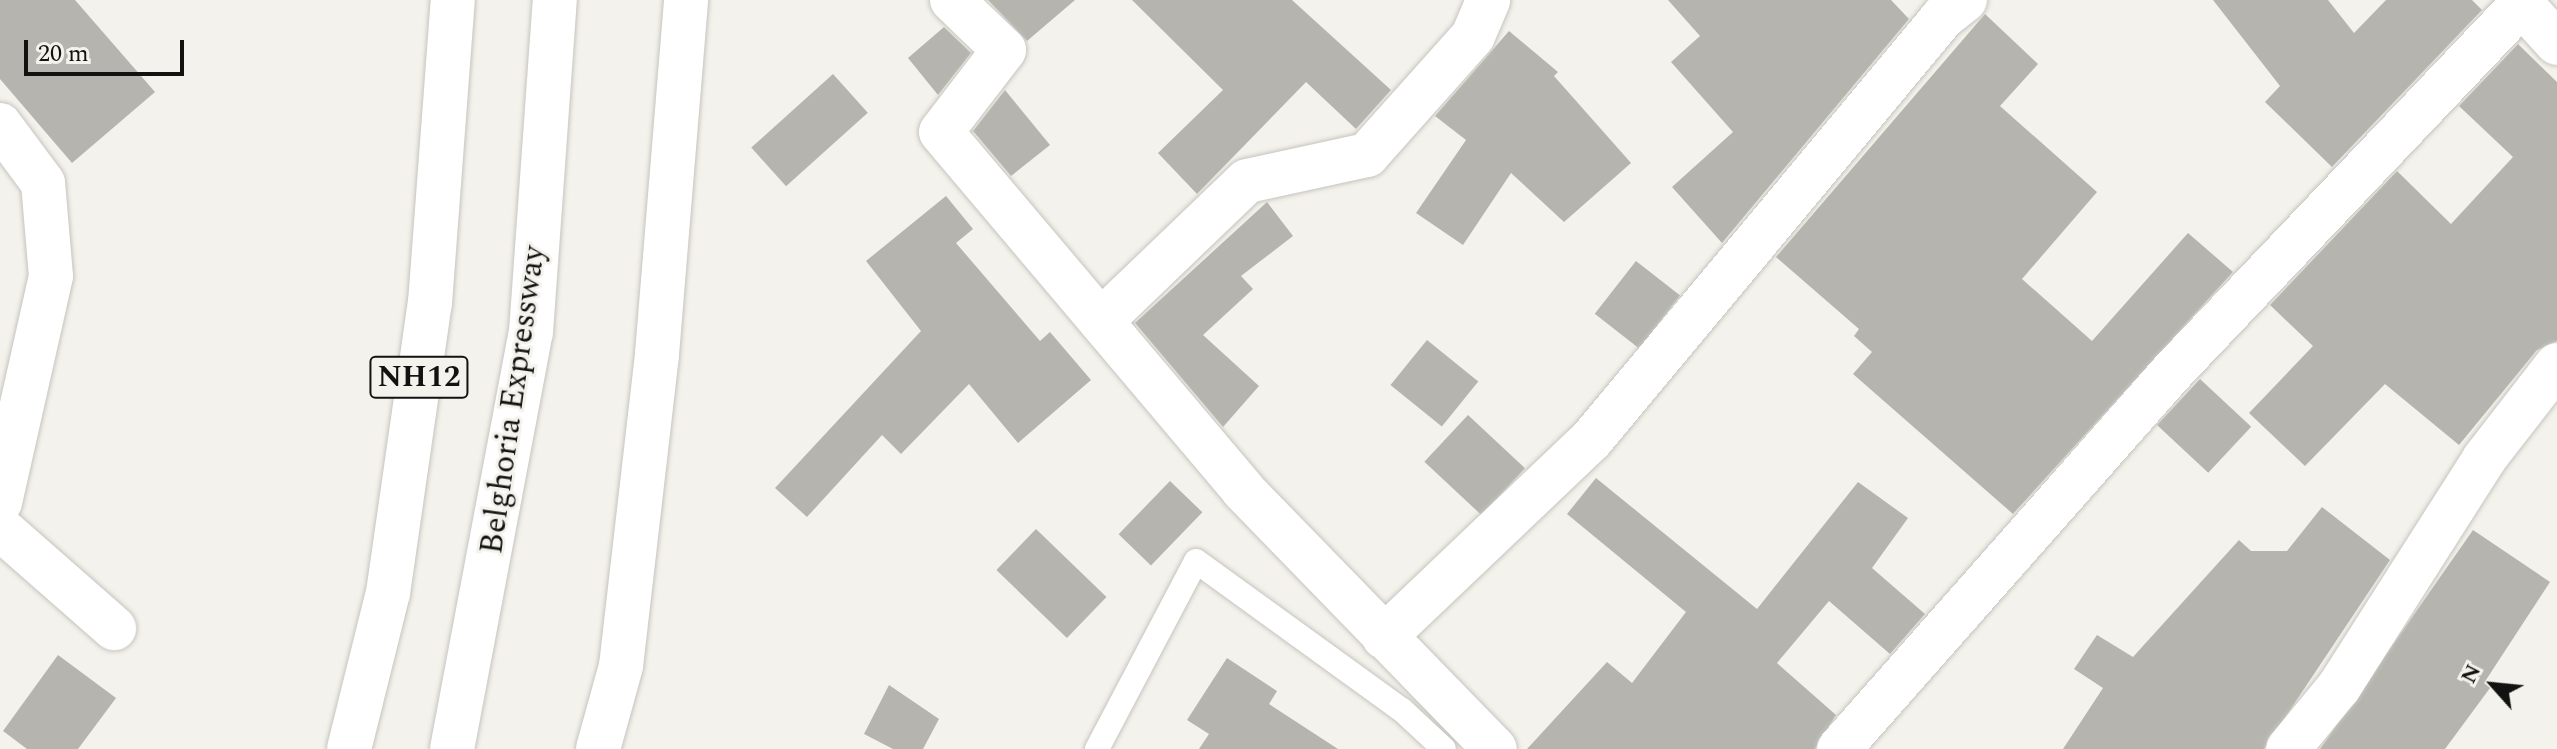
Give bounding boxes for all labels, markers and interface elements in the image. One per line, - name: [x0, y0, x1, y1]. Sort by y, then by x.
- scale bar: [28, 24, 188, 74]
- text: 20 m: [38, 36, 89, 72]
- street label: Belghoria Expressway: [473, 243, 555, 557]
- road number: NH12: [369, 351, 469, 403]
- north arrow: [2453, 645, 2533, 725]
- text: N: [2452, 658, 2490, 689]

